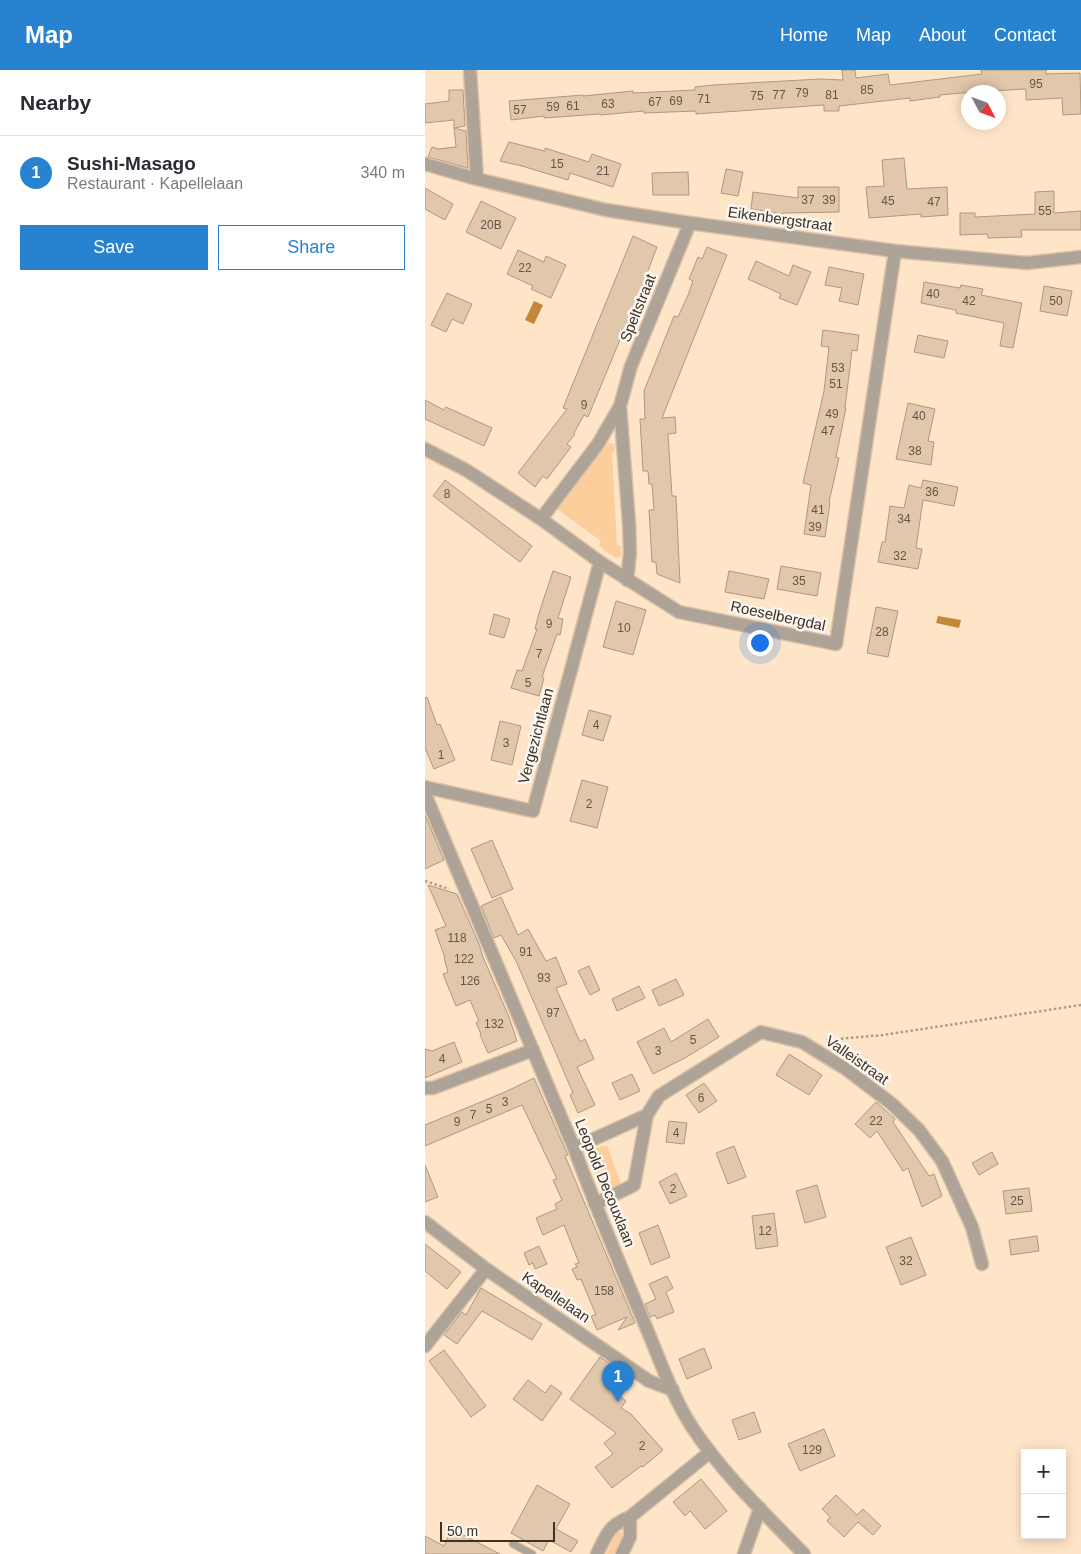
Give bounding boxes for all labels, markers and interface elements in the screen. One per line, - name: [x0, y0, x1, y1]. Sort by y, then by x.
- text: Map: [25, 21, 73, 48]
- text: Home: [780, 25, 828, 45]
- text: Map: [856, 25, 891, 45]
- text: About: [919, 25, 966, 45]
- text: Contact: [994, 25, 1056, 45]
- house number: 95: [1029, 77, 1043, 91]
- house number: 85: [860, 83, 874, 97]
- north arrow: [961, 85, 1006, 130]
- house number: 79: [795, 86, 809, 100]
- house number: 77: [772, 88, 786, 102]
- house number: 81: [825, 88, 839, 102]
- house number: 75: [750, 89, 764, 103]
- text: Nearby: [20, 91, 91, 114]
- house number: 71: [697, 92, 711, 106]
- house number: 69: [669, 94, 683, 108]
- house number: 67: [648, 95, 662, 109]
- house number: 63: [601, 97, 615, 111]
- house number: 61: [566, 99, 580, 113]
- house number: 59: [546, 100, 560, 114]
- house number: 57: [513, 103, 527, 117]
- text: Sushi-Masago: [67, 153, 196, 174]
- house number: 15: [550, 157, 564, 171]
- text: 1: [32, 164, 40, 181]
- text: 340 m: [361, 164, 405, 181]
- house number: 21: [596, 164, 610, 178]
- text: Restaurant · Kapellelaan: [67, 175, 243, 192]
- house number: 37: [801, 193, 815, 207]
- house number: 39: [822, 193, 836, 207]
- house number: 45: [881, 194, 895, 208]
- house number: 47: [927, 195, 941, 209]
- street label: Eikenbergstraat: [727, 203, 834, 234]
- house number: 55: [1038, 204, 1052, 218]
- house number: 20B: [480, 218, 502, 232]
- button: Save: [20, 225, 208, 270]
- button: Share: [218, 225, 405, 270]
- house number: 22: [518, 261, 532, 275]
- street label: Speltstraat: [616, 271, 659, 344]
- house number: 40: [926, 287, 940, 301]
- house number: 42: [962, 294, 976, 308]
- house number: 50: [1049, 294, 1063, 308]
- house number: 53: [831, 361, 845, 375]
- house number: 51: [829, 377, 843, 391]
- house number: 9: [581, 398, 588, 412]
- house number: 49: [825, 407, 839, 421]
- house number: 40: [912, 409, 926, 423]
- house number: 47: [821, 424, 835, 438]
- house number: 38: [908, 444, 922, 458]
- house number: 36: [925, 485, 939, 499]
- house number: 8: [444, 487, 451, 501]
- house number: 41: [811, 503, 825, 517]
- house number: 34: [897, 512, 911, 526]
- house number: 39: [808, 520, 822, 534]
- house number: 32: [893, 549, 907, 563]
- house number: 35: [792, 574, 806, 588]
- street label: Roeselbergdal: [729, 597, 827, 634]
- house number: 9: [546, 617, 553, 631]
- house number: 10: [617, 621, 631, 635]
- house number: 28: [875, 625, 889, 639]
- your location: [747, 630, 773, 656]
- house number: 7: [536, 647, 543, 661]
- house number: 5: [525, 676, 532, 690]
- street label: Vergezichtlaan: [515, 686, 556, 786]
- house number: 4: [593, 718, 600, 732]
- house number: 3: [503, 736, 510, 750]
- house number: 1: [438, 748, 445, 762]
- house number: 2: [586, 797, 593, 811]
- house number: 118: [447, 931, 467, 945]
- house number: 91: [519, 945, 533, 959]
- house number: 122: [454, 952, 474, 966]
- house number: 93: [537, 971, 551, 985]
- house number: 126: [460, 974, 480, 988]
- house number: 97: [546, 1006, 560, 1020]
- house number: 132: [484, 1017, 504, 1031]
- street label: Valleistraat: [822, 1032, 893, 1088]
- house number: 5: [690, 1033, 697, 1047]
- house number: 3: [655, 1044, 662, 1058]
- house number: 4: [439, 1052, 446, 1066]
- house number: 6: [698, 1091, 705, 1105]
- house number: 3: [502, 1095, 509, 1109]
- house number: 5: [486, 1102, 493, 1116]
- house number: 7: [470, 1108, 477, 1122]
- house number: 22: [869, 1114, 883, 1128]
- house number: 9: [454, 1115, 461, 1129]
- street label: Leopold Decouxlaan: [572, 1116, 639, 1249]
- house number: 4: [673, 1126, 680, 1140]
- house number: 2: [670, 1182, 677, 1196]
- house number: 25: [1010, 1194, 1024, 1208]
- house number: 12: [758, 1224, 772, 1238]
- house number: 32: [899, 1254, 913, 1268]
- street label: Kapellelaan: [519, 1268, 594, 1326]
- house number: 158: [594, 1284, 614, 1298]
- pin: 1: [602, 1361, 634, 1402]
- house number: 2: [639, 1439, 646, 1453]
- house number: 129: [802, 1443, 822, 1457]
- map controls: [1021, 1449, 1066, 1539]
- button: +: [1021, 1449, 1066, 1494]
- button: −: [1021, 1494, 1066, 1539]
- scale bar: [440, 1519, 555, 1542]
- text: 50 m: [447, 1523, 478, 1539]

